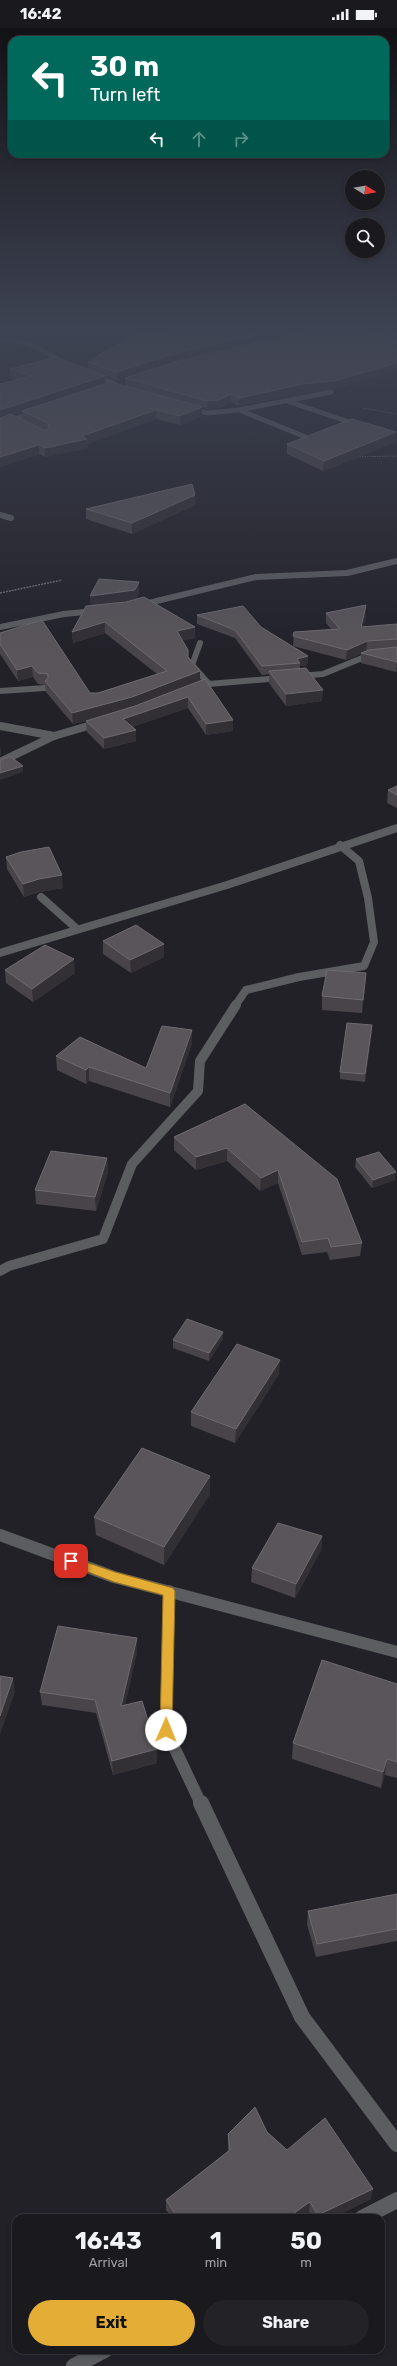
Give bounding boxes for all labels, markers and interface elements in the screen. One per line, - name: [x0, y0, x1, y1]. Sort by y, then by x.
- text: 16:42: [20, 5, 62, 23]
- text: 30 m: [90, 50, 159, 83]
- icon: left: [24, 52, 76, 104]
- text: Turn left: [90, 84, 160, 106]
- icon: left: [146, 128, 168, 150]
- icon: ahead: [188, 128, 210, 150]
- icon: right: [230, 128, 252, 150]
- north arrow: [345, 170, 385, 210]
- map controls: [345, 170, 385, 258]
- button: search: [345, 218, 385, 258]
- pin: [54, 1544, 88, 1578]
- icon: arrive: [60, 1550, 82, 1572]
- position arrow: [145, 1709, 187, 1751]
- text: 16:43: [75, 2227, 142, 2255]
- text: 1: [210, 2227, 222, 2255]
- text: 50: [290, 2227, 322, 2255]
- text: Arrival: [89, 2255, 128, 2270]
- text: min: [205, 2255, 227, 2270]
- text: m: [300, 2255, 312, 2270]
- button: Exit: [28, 2300, 195, 2346]
- button: Share: [203, 2300, 369, 2346]

